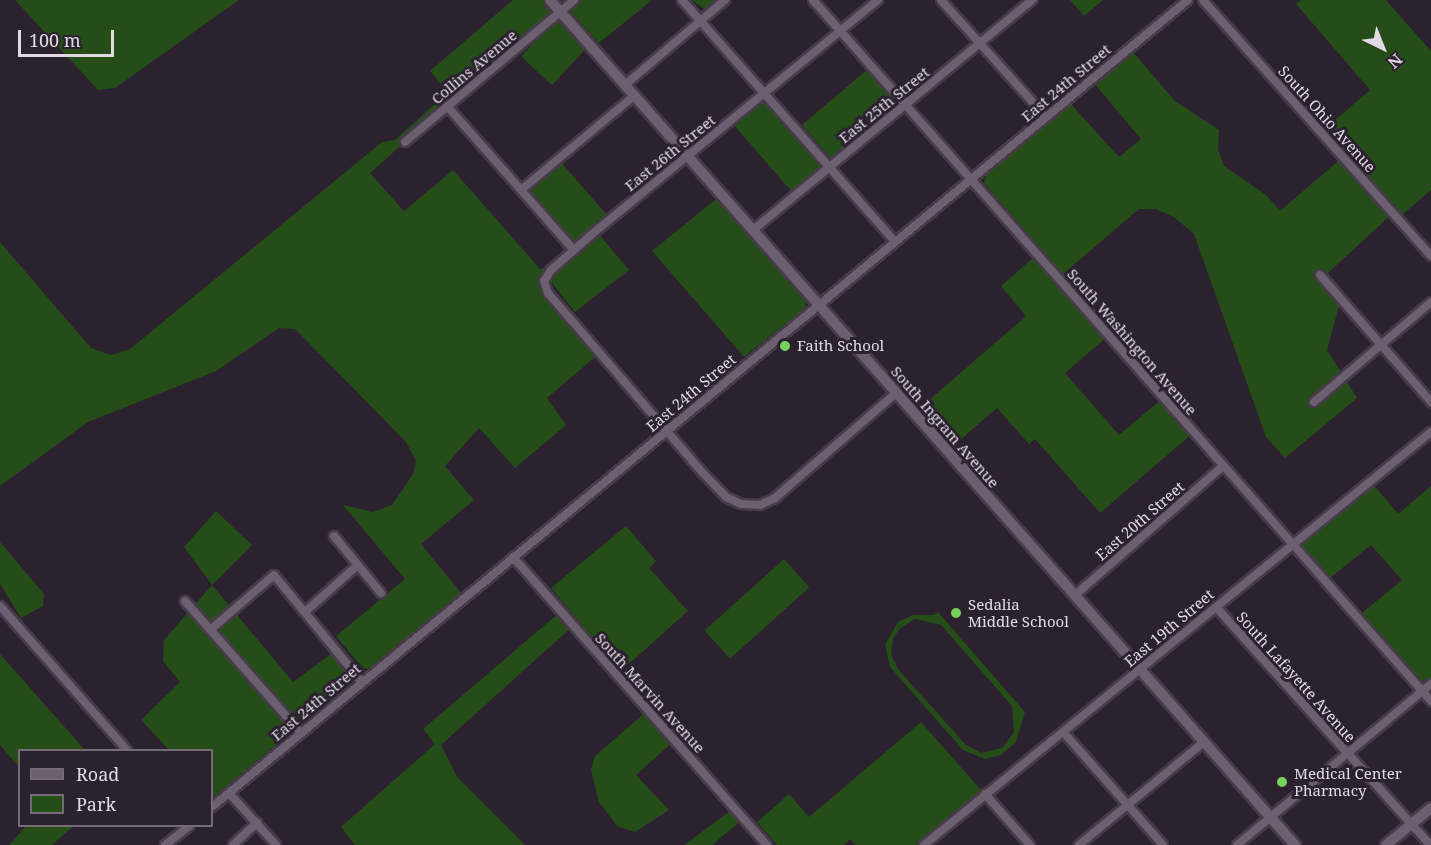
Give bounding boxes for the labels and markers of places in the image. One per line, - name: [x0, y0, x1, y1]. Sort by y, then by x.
- place label: Faith School: [797, 337, 884, 355]
- marker: Faith School: [778, 339, 792, 353]
- place label: Sedalia Middle School: [968, 595, 1069, 630]
- marker: Sedalia Middle School: [949, 606, 963, 620]
- place label: Medical Center Pharmacy: [1294, 764, 1402, 799]
- marker: Medical Center Pharmacy: [1275, 775, 1289, 789]

